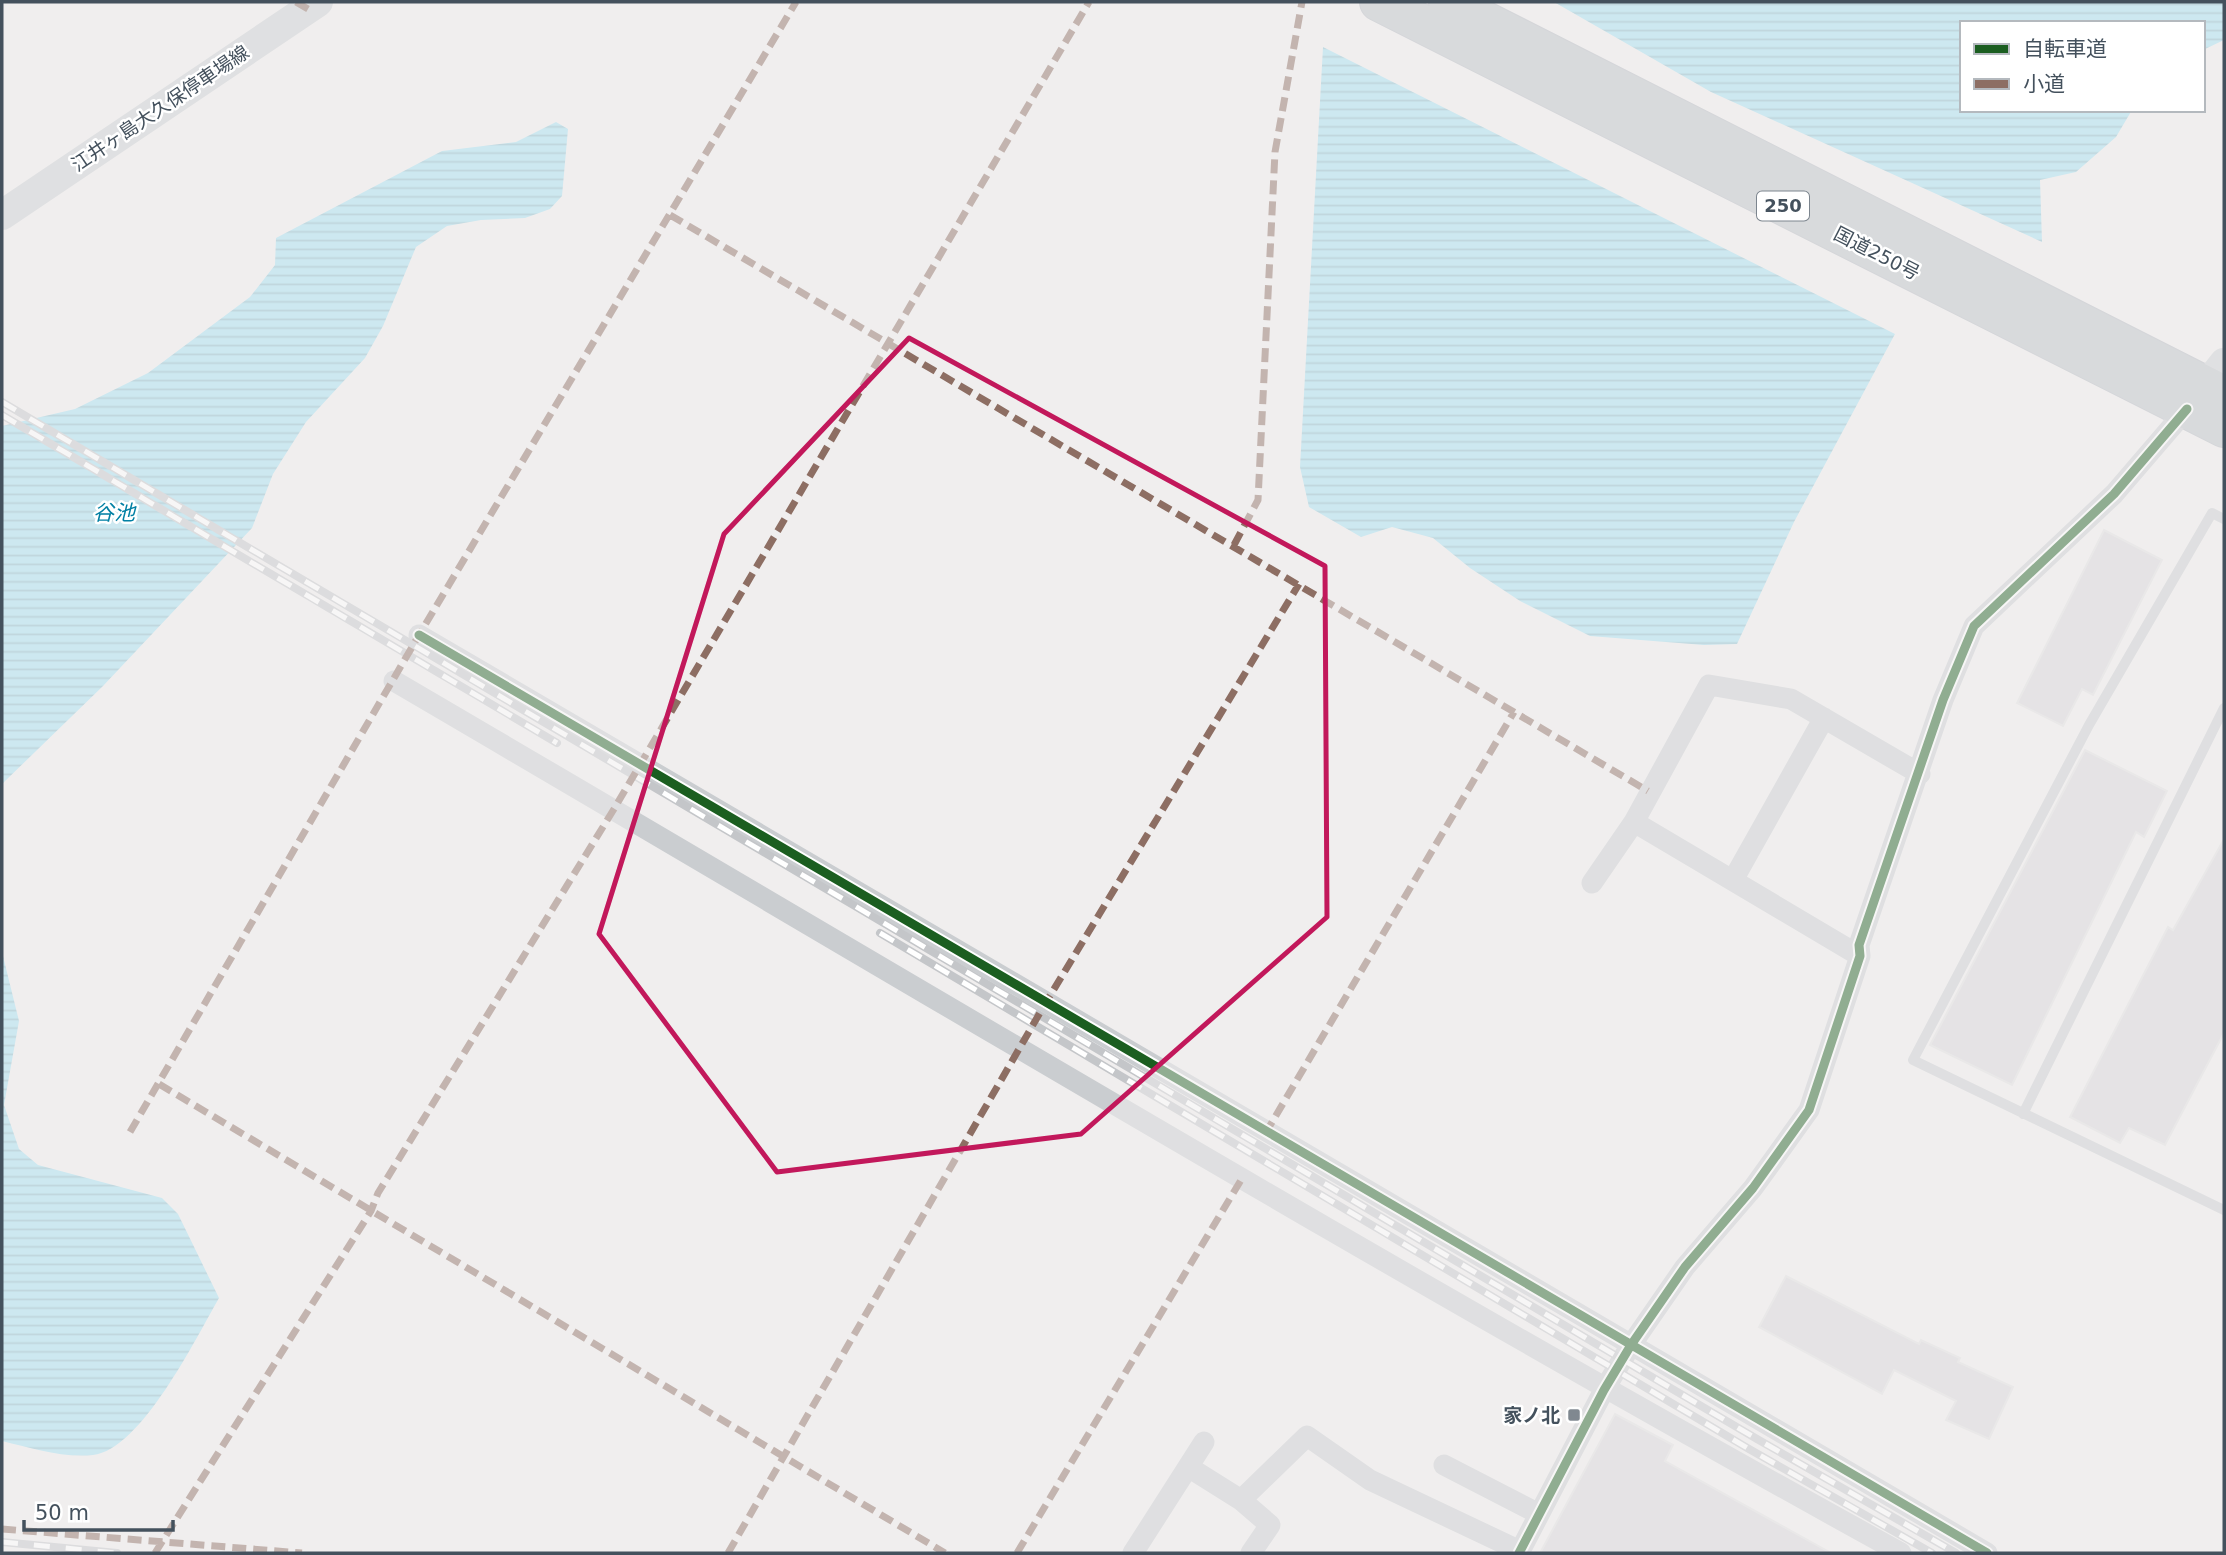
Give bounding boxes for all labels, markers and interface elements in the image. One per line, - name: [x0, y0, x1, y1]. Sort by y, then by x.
- legend: [1960, 21, 2205, 112]
- text: 自転車道: [2023, 37, 2107, 61]
- street label: 江井ヶ島大久保停車場線: [67, 40, 253, 176]
- text: 小道: [2023, 72, 2065, 96]
- road number: 250: [1757, 191, 1809, 220]
- street label: 国道250号: [1830, 222, 1924, 284]
- water label: 谷池: [93, 501, 137, 525]
- place label: 家ノ北: [1503, 1404, 1560, 1426]
- marker: 家ノ北: [1566, 1407, 1582, 1423]
- scale bar: [24, 1488, 173, 1532]
- text: 50 m: [35, 1501, 89, 1525]

